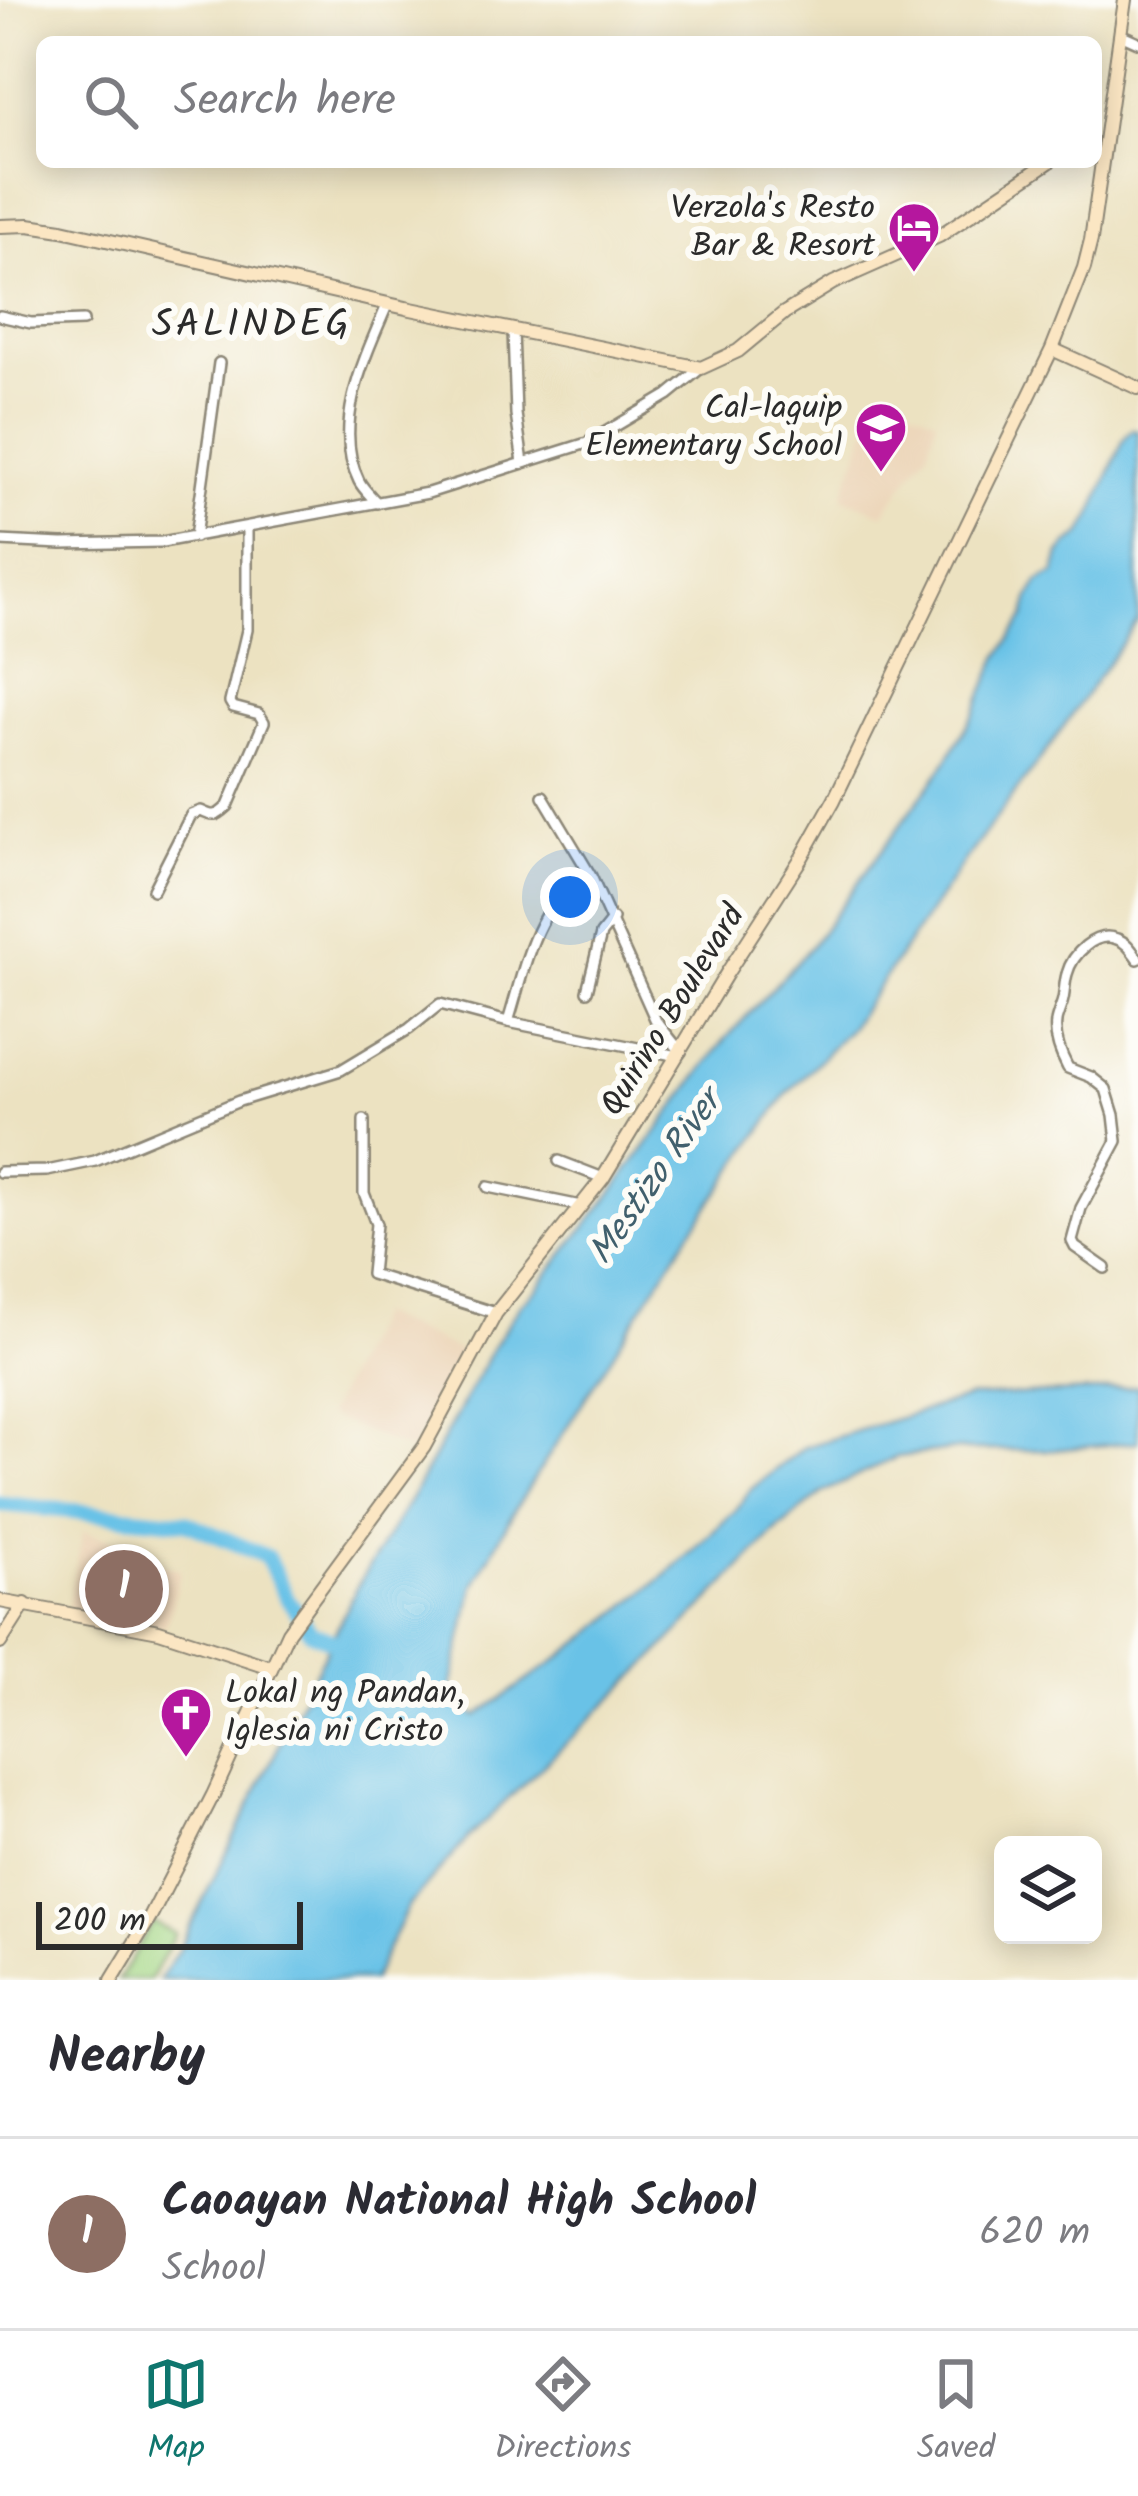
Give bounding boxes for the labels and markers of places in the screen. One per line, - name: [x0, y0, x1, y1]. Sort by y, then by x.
- place label: Verzola's Resto Bar & Resort: [671, 183, 876, 274]
- hotel icon: Verzola's Resto Bar & Resort: [886, 200, 942, 274]
- place label: Cal-laguip Elementary School: [585, 383, 842, 474]
- school or university icon: Cal-laguip Elementary School: [853, 400, 909, 474]
- pin: 1: [85, 1544, 163, 1634]
- place label: Lokal ng Pandan, Iglesia ni Cristo: [225, 1668, 465, 1759]
- church icon: Lokal ng Pandan, Iglesia ni Cristo: [158, 1685, 214, 1759]

